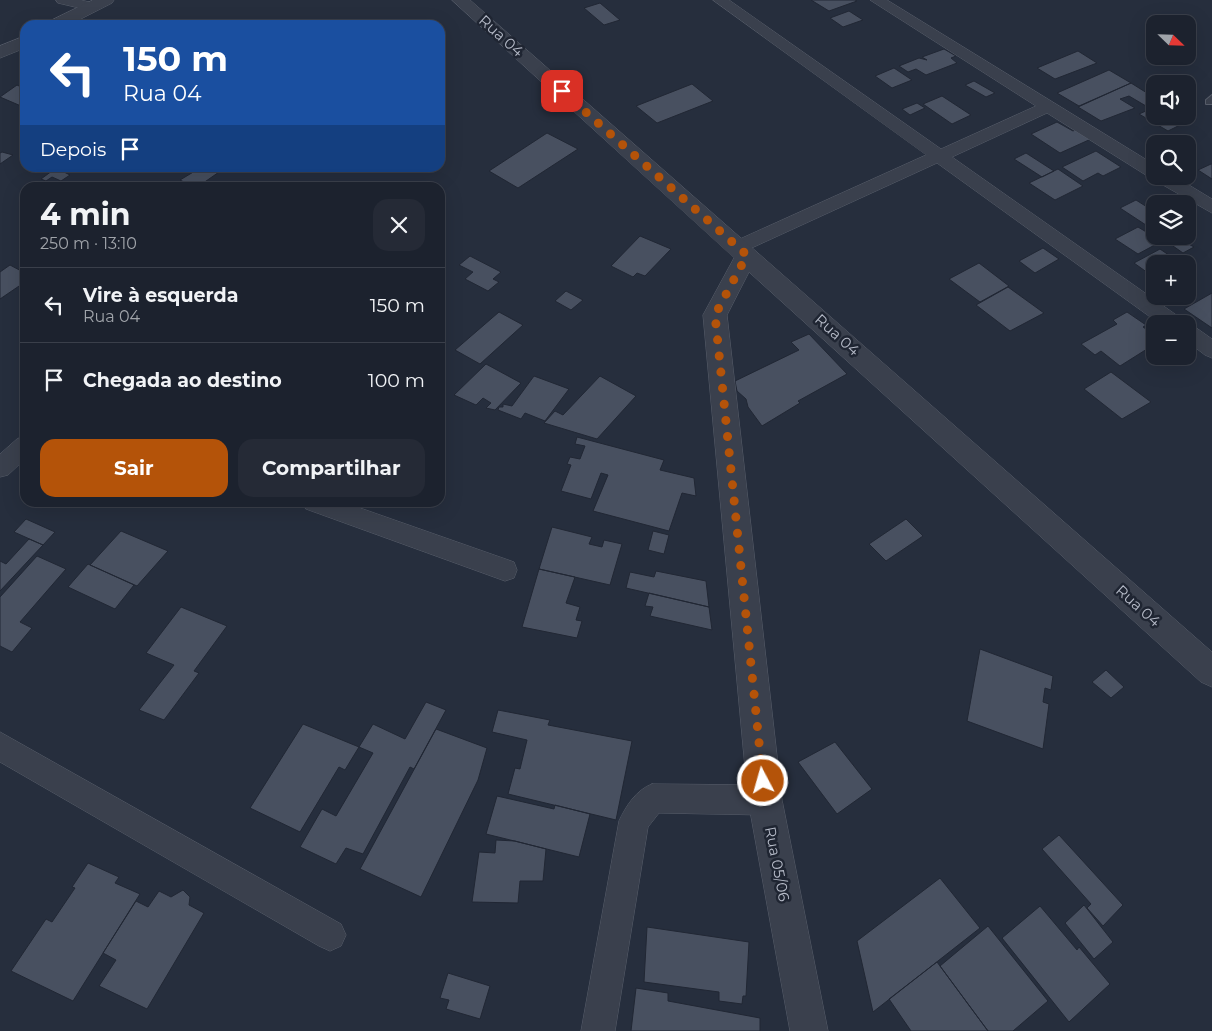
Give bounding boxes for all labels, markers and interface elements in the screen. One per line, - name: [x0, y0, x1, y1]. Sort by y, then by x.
- street label: Rua 04: [475, 11, 528, 61]
- north arrow: [1146, 15, 1196, 65]
- map controls: [1146, 15, 1196, 365]
- text: 150 m: [123, 37, 228, 80]
- icon: left: [40, 40, 105, 105]
- pin: [541, 70, 583, 112]
- button: sound: [1146, 75, 1196, 125]
- icon: arrive: [548, 77, 576, 105]
- text: Rua 04: [123, 80, 202, 107]
- icon: arrive: [116, 135, 144, 163]
- button: search: [1146, 135, 1196, 185]
- text: Depois: [40, 138, 106, 161]
- button: layers: [1146, 195, 1196, 245]
- text: 4 min: [40, 196, 130, 233]
- button: close: [373, 199, 425, 251]
- text: 250 m · 13:10: [40, 234, 137, 253]
- button: +: [1146, 255, 1196, 305]
- text: Vire à esquerda: [83, 284, 238, 307]
- icon: left: [40, 291, 68, 319]
- text: 150 m: [370, 294, 425, 317]
- text: Rua 04: [83, 307, 140, 326]
- street label: Rua 04: [811, 310, 864, 360]
- button: −: [1146, 315, 1196, 365]
- icon: arrive: [40, 366, 68, 394]
- text: Chegada ao destino: [83, 369, 282, 392]
- text: 100 m: [368, 369, 425, 392]
- button: Sair: [40, 439, 228, 497]
- button: Compartilhar: [238, 439, 425, 497]
- street label: Rua 04: [1112, 581, 1165, 631]
- position arrow: [736, 754, 788, 806]
- street label: Rua 05/06: [761, 825, 794, 903]

